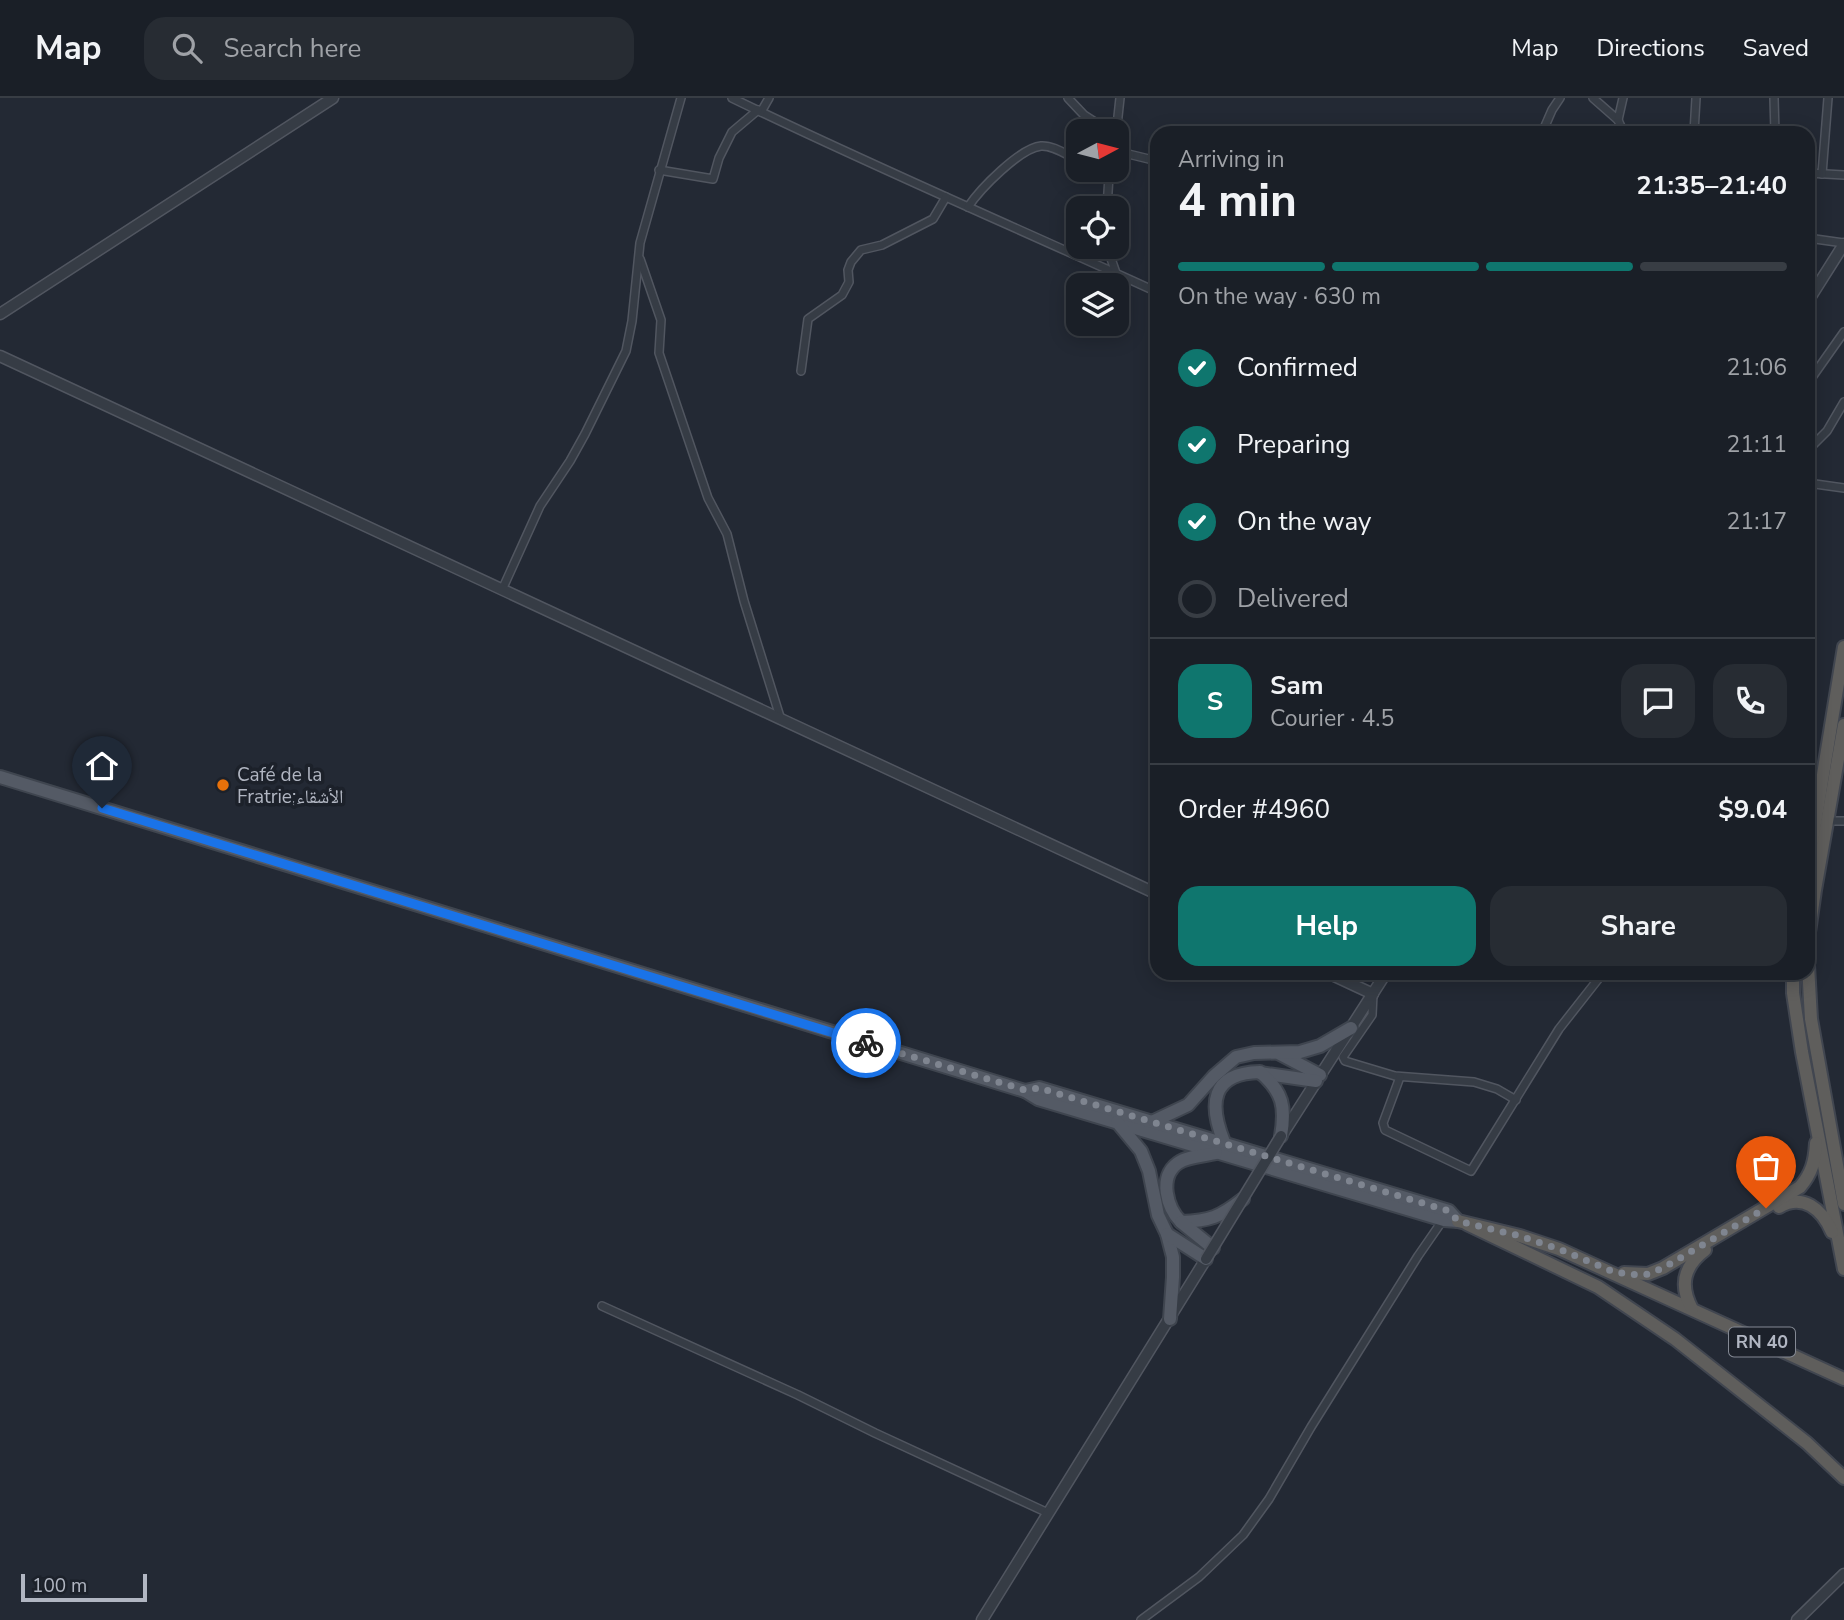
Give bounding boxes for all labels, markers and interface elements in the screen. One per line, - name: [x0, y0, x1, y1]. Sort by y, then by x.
- search box: [144, 17, 634, 80]
- text: Map: [35, 26, 102, 71]
- icon: search: [168, 29, 206, 67]
- text: Search here: [224, 31, 361, 66]
- text: Map: [1511, 32, 1558, 64]
- text: Directions: [1596, 32, 1705, 64]
- text: Saved: [1743, 32, 1809, 64]
- north arrow: [1066, 119, 1129, 182]
- map controls: [1066, 119, 1129, 336]
- text: Arriving in: [1178, 144, 1285, 175]
- text: 21:35–21:40: [1636, 168, 1787, 203]
- text: 4 min: [1178, 169, 1297, 232]
- button: locate: [1066, 196, 1129, 259]
- button: layers: [1066, 273, 1129, 336]
- text: On the way · 630 m: [1178, 281, 1381, 312]
- icon: check: [1178, 349, 1216, 387]
- text: Confirmed: [1237, 350, 1358, 385]
- text: 21:06: [1727, 352, 1787, 383]
- icon: check: [1178, 426, 1216, 464]
- text: Preparing: [1237, 427, 1350, 462]
- text: 21:11: [1727, 429, 1787, 460]
- icon: check: [1178, 503, 1216, 541]
- text: On the way: [1237, 504, 1371, 539]
- text: 21:17: [1727, 506, 1787, 537]
- text: Delivered: [1237, 581, 1349, 616]
- button: chat: [1621, 664, 1695, 738]
- button: phone: [1713, 664, 1787, 738]
- text: Sam: [1270, 668, 1323, 703]
- text: S: [1207, 684, 1223, 719]
- text: Courier · 4.5: [1270, 703, 1394, 734]
- pin: [72, 736, 132, 808]
- icon: home: [83, 747, 121, 785]
- place label: Café de la Fratrie;الأشقاء: [237, 762, 344, 810]
- marker: Café de la Fratrie;الأشقاء: [215, 777, 231, 793]
- text: Order #4960: [1178, 792, 1330, 827]
- text: $9.04: [1718, 792, 1787, 827]
- button: Help: [1178, 886, 1476, 966]
- button: Share: [1490, 886, 1787, 966]
- courier: [831, 1008, 901, 1078]
- icon: bike: [847, 1024, 885, 1062]
- pin: [1736, 1136, 1796, 1208]
- icon: bag: [1747, 1147, 1785, 1185]
- road number: RN 40: [1729, 1328, 1795, 1357]
- scale bar: [21, 1571, 147, 1603]
- text: 100 m: [32, 1573, 87, 1599]

